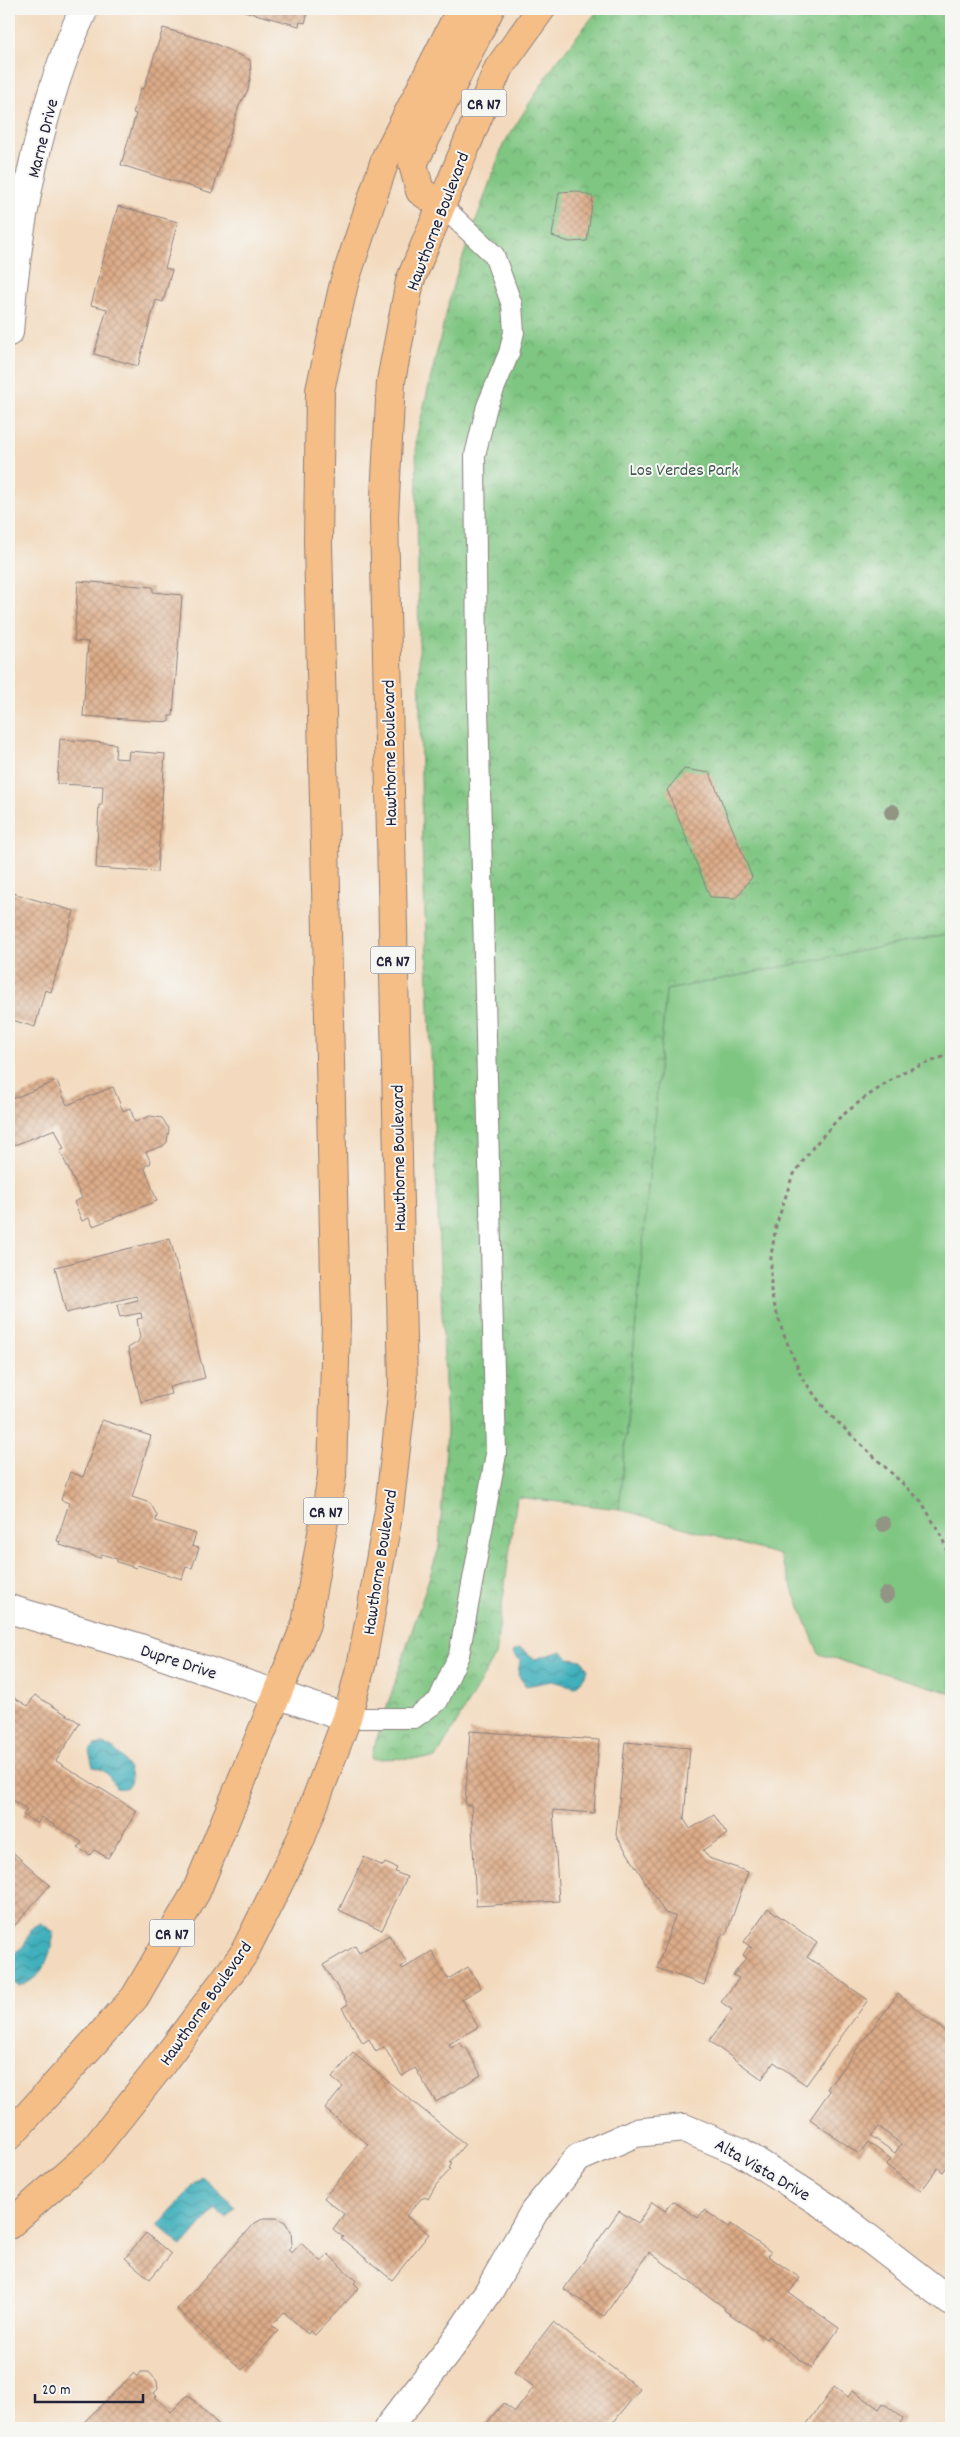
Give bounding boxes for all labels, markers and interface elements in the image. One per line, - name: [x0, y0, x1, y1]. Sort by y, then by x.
- road number: CR N7: [462, 90, 506, 116]
- street label: Marne Drive: [23, 96, 66, 181]
- street label: Hawthorne Boulevard: [401, 149, 477, 295]
- park label: Los Verdes Park: [629, 459, 739, 484]
- street label: Hawthorne Boulevard: [378, 679, 405, 827]
- road number: CR N7: [370, 946, 416, 974]
- street label: Hawthorne Boulevard: [387, 1084, 414, 1232]
- street label: Hawthorne Boulevard: [358, 1488, 405, 1637]
- road number: CR N7: [304, 1498, 348, 1524]
- street label: Dupre Drive: [137, 1639, 220, 1687]
- road number: CR N7: [150, 1920, 194, 1946]
- street label: Hawthorne Boulevard: [155, 1937, 259, 2072]
- street label: Alta Vista Drive: [709, 2134, 814, 2209]
- scale bar: [35, 2372, 142, 2404]
- text: 20 m: [42, 2380, 70, 2402]

